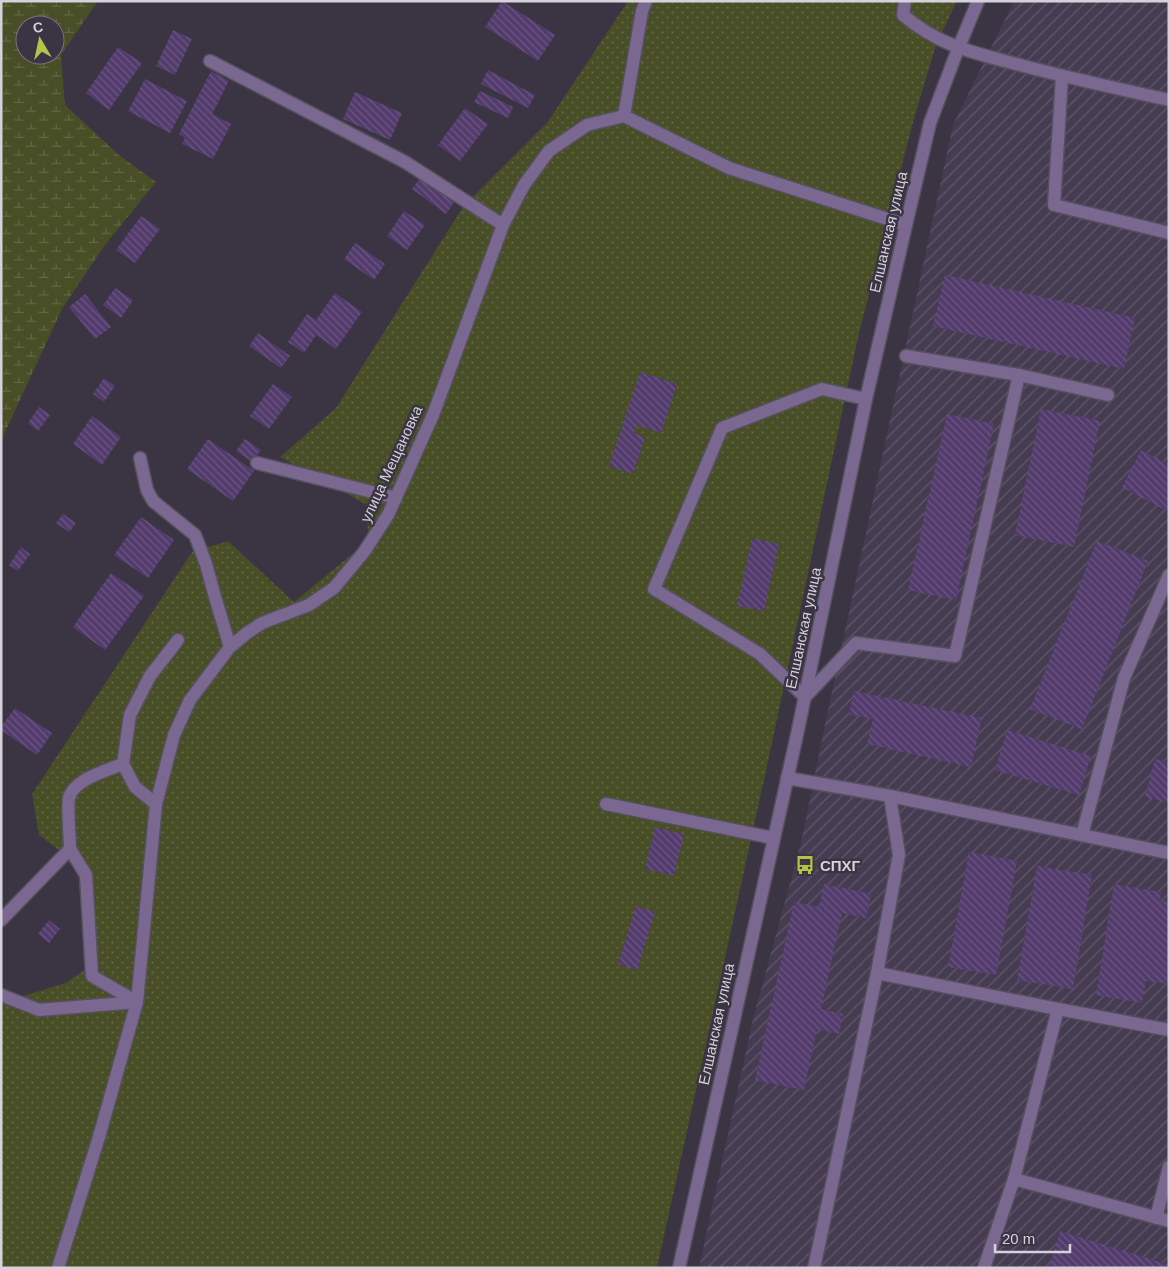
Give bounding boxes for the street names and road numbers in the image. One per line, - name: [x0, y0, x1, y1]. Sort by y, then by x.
- street label: Елшанская улица: [866, 169, 910, 294]
- street label: улица Мещановка: [356, 402, 426, 525]
- street label: Елшанская улица: [782, 565, 824, 690]
- street label: Елшанская улица: [695, 961, 737, 1086]

